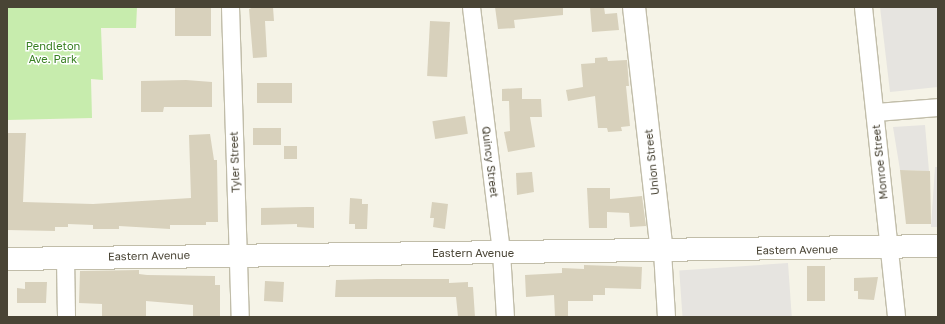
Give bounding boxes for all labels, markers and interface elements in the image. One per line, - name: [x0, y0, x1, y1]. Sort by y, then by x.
- park label: Pendleton Ave. Park: [26, 40, 80, 66]
- street label: Monroe Street: [870, 124, 890, 200]
- street label: Quincy Street: [479, 126, 501, 198]
- street label: Union Street: [642, 128, 662, 196]
- street label: Tyler Street: [227, 131, 243, 193]
- street label: Eastern Avenue: [756, 243, 838, 257]
- street label: Eastern Avenue: [432, 246, 514, 260]
- street label: Eastern Avenue: [108, 249, 190, 263]

